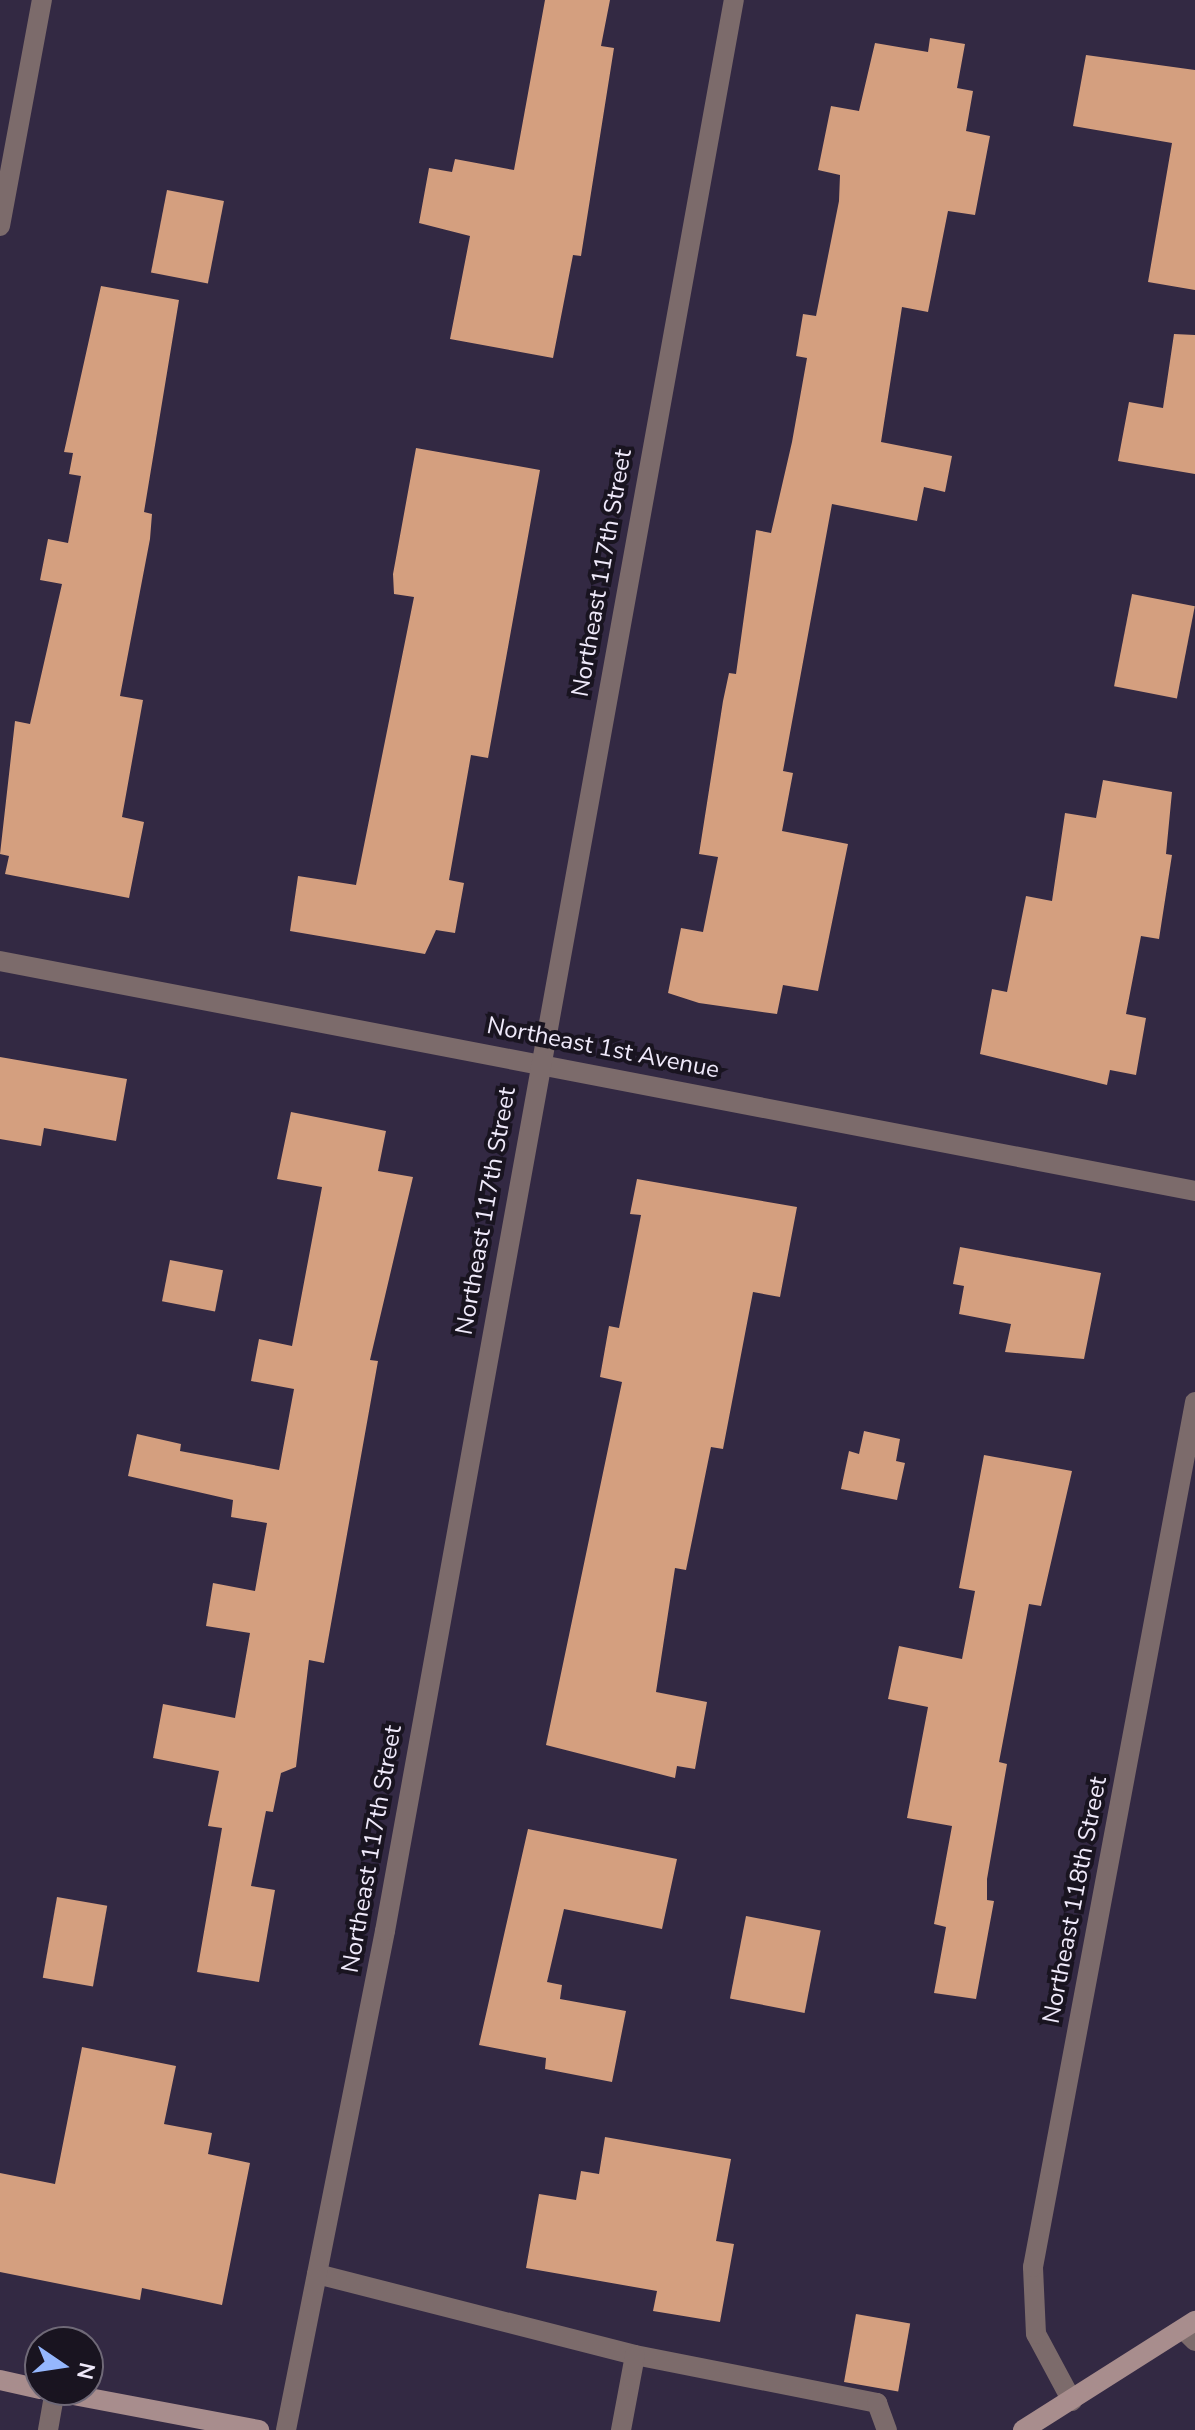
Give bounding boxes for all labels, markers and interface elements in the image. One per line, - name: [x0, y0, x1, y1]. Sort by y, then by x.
- street label: Northeast 117th Street: [566, 447, 638, 699]
- street label: Northeast 1st Avenue: [484, 1011, 722, 1085]
- street label: Northeast 117th Street: [450, 1085, 522, 1337]
- street label: Northeast 117th Street: [336, 1723, 408, 1975]
- street label: Northeast 118th Street: [1037, 1774, 1113, 2026]
- north arrow: [24, 2326, 104, 2406]
- text: N: [69, 2360, 102, 2382]

